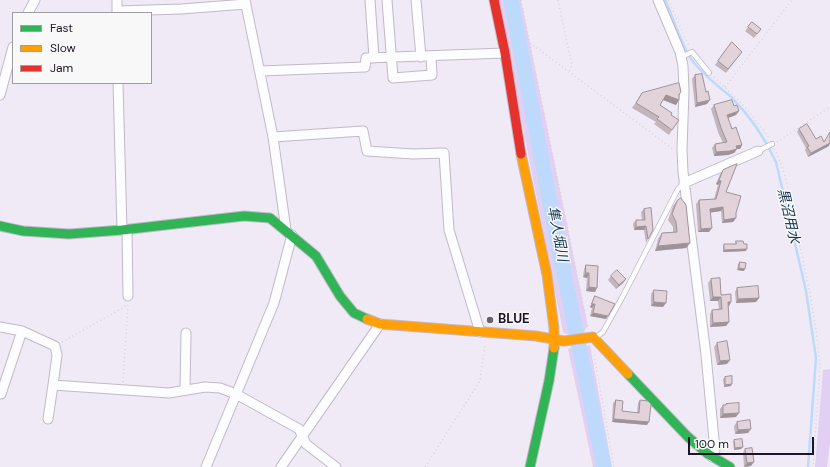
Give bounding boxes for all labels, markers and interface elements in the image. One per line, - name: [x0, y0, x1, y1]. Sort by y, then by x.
- legend: [12, 12, 152, 84]
- text: Fast: [50, 20, 73, 36]
- text: Slow: [50, 40, 76, 56]
- text: Jam: [50, 60, 73, 76]
- water label: 黒沼用水: [774, 187, 802, 245]
- water label: 隼人堀川: [543, 205, 571, 263]
- place label: BLUE: [498, 312, 530, 328]
- marker: BLUE: [485, 315, 495, 325]
- scale bar: [690, 429, 816, 455]
- text: 100 m: [695, 436, 729, 452]

